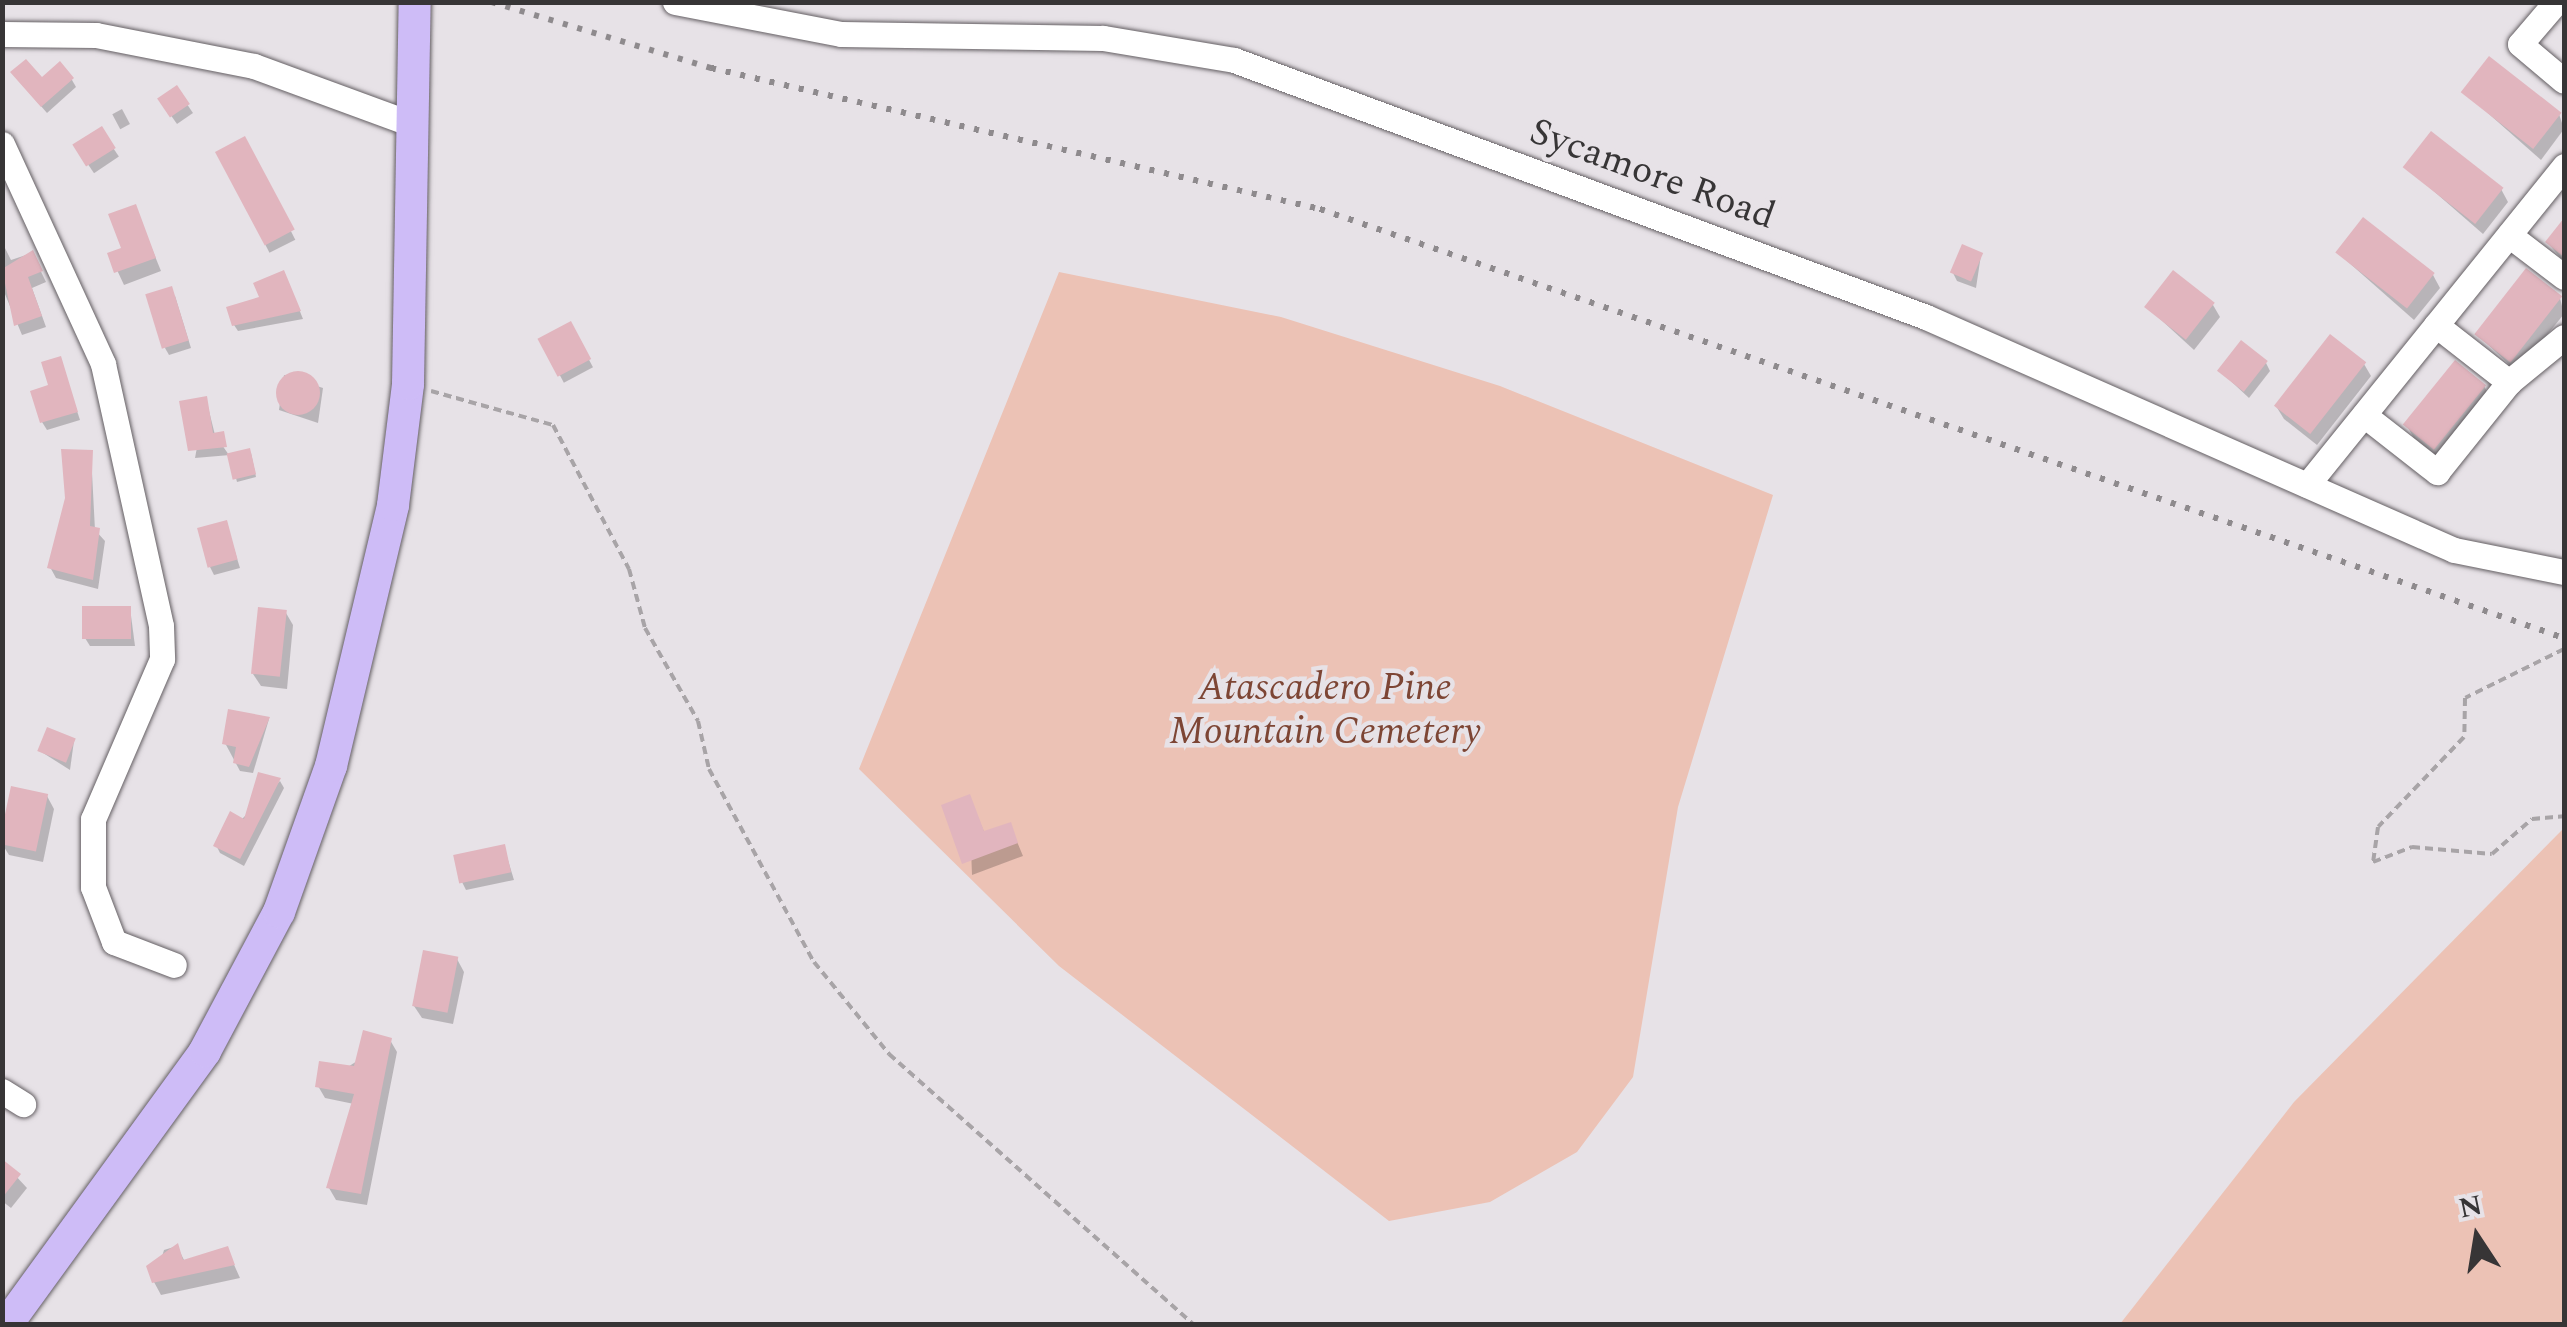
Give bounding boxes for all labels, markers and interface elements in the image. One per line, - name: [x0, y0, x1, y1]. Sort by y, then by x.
- street label: Sycamore Road: [1523, 109, 1781, 241]
- park label: Atascadero Pine Mountain Cemetery: [1169, 666, 1481, 756]
- text: N: [2455, 1184, 2486, 1231]
- north arrow: [2427, 1187, 2527, 1287]

